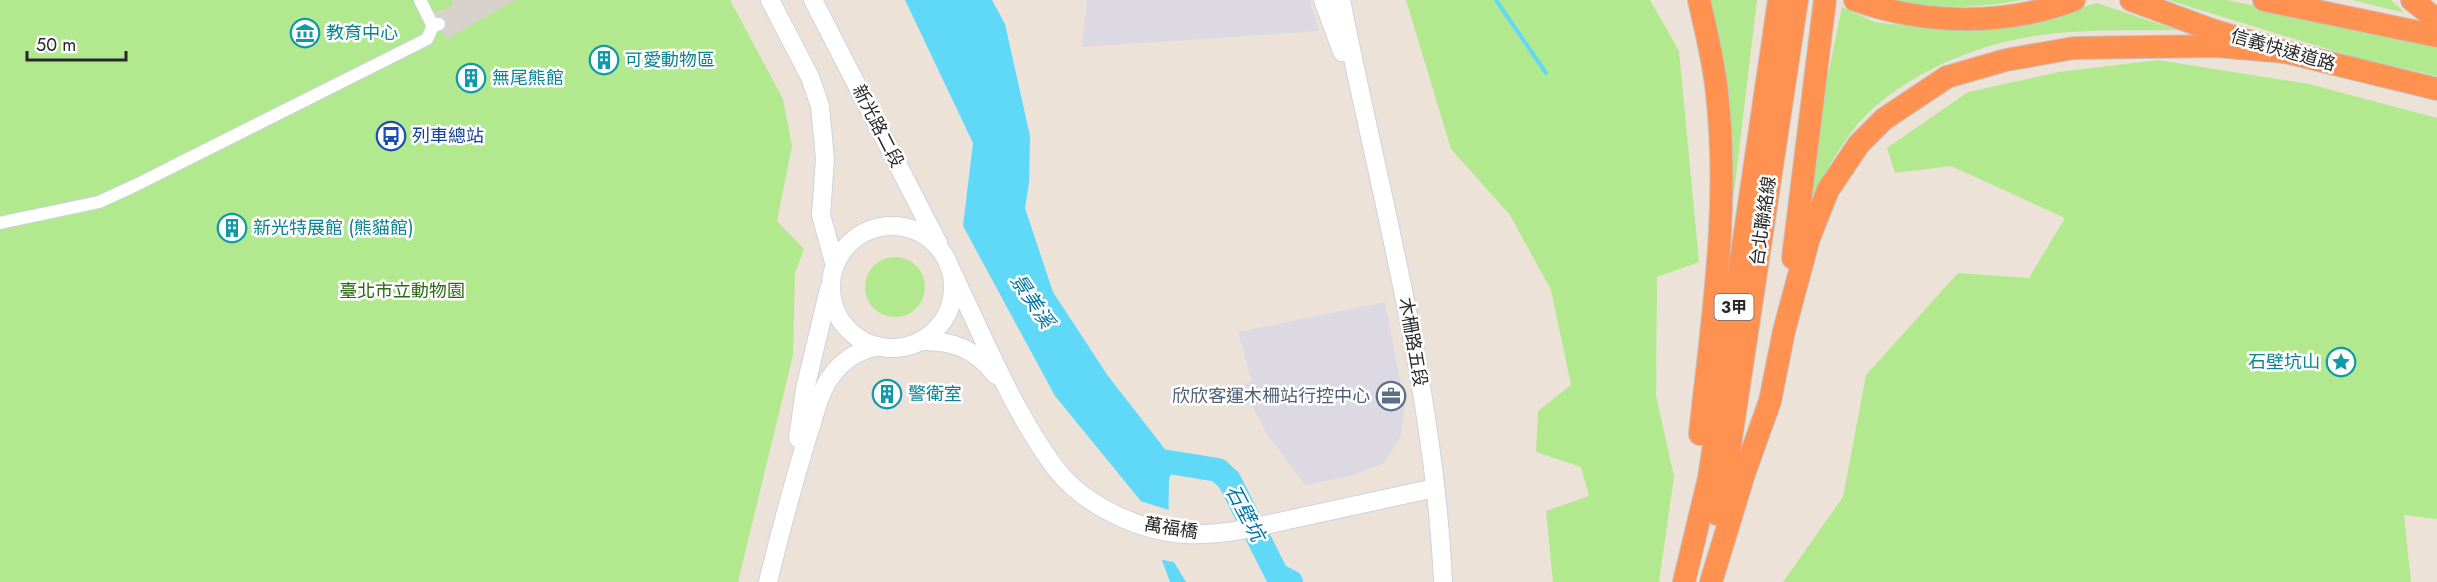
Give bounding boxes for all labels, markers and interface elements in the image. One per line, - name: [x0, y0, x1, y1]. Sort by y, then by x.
- museum icon: 教育中心: [289, 17, 321, 49]
- place label: 教育中心: [326, 20, 398, 46]
- street label: 信義快速道路: [2228, 23, 2338, 77]
- scale bar: [27, 24, 126, 62]
- text: 50 m: [36, 32, 76, 58]
- building icon: 可愛動物區: [588, 44, 620, 76]
- place label: 可愛動物區: [625, 47, 715, 73]
- building icon: 無尾熊館: [455, 62, 487, 94]
- place label: 無尾熊館: [492, 65, 564, 91]
- street label: 新光路二段: [846, 80, 910, 172]
- bus stop icon: 列車總站: [375, 120, 407, 152]
- place label: 列車總站: [412, 123, 484, 149]
- street label: 台北聯絡線: [1744, 175, 1782, 267]
- building icon: 新光特展館 (熊貓館): [216, 212, 248, 244]
- place label: 新光特展館 (熊貓館): [253, 215, 414, 241]
- water label: 景美溪: [1003, 268, 1062, 336]
- park label: 臺北市立動物園: [339, 278, 465, 304]
- road number: 3甲: [1714, 294, 1754, 320]
- street label: 木柵路五段: [1392, 295, 1434, 389]
- place icon: 石壁坑山: [2325, 346, 2357, 378]
- place label: 石壁坑山: [2248, 349, 2320, 375]
- building icon: 警衛室: [871, 378, 903, 410]
- office icon: 欣欣客運木柵站行控中心: [1375, 380, 1407, 412]
- place label: 警衛室: [908, 381, 962, 407]
- place label: 欣欣客運木柵站行控中心: [1172, 383, 1370, 409]
- water label: 石壁坑: [1218, 480, 1273, 549]
- street label: 萬福橋: [1142, 511, 1200, 545]

